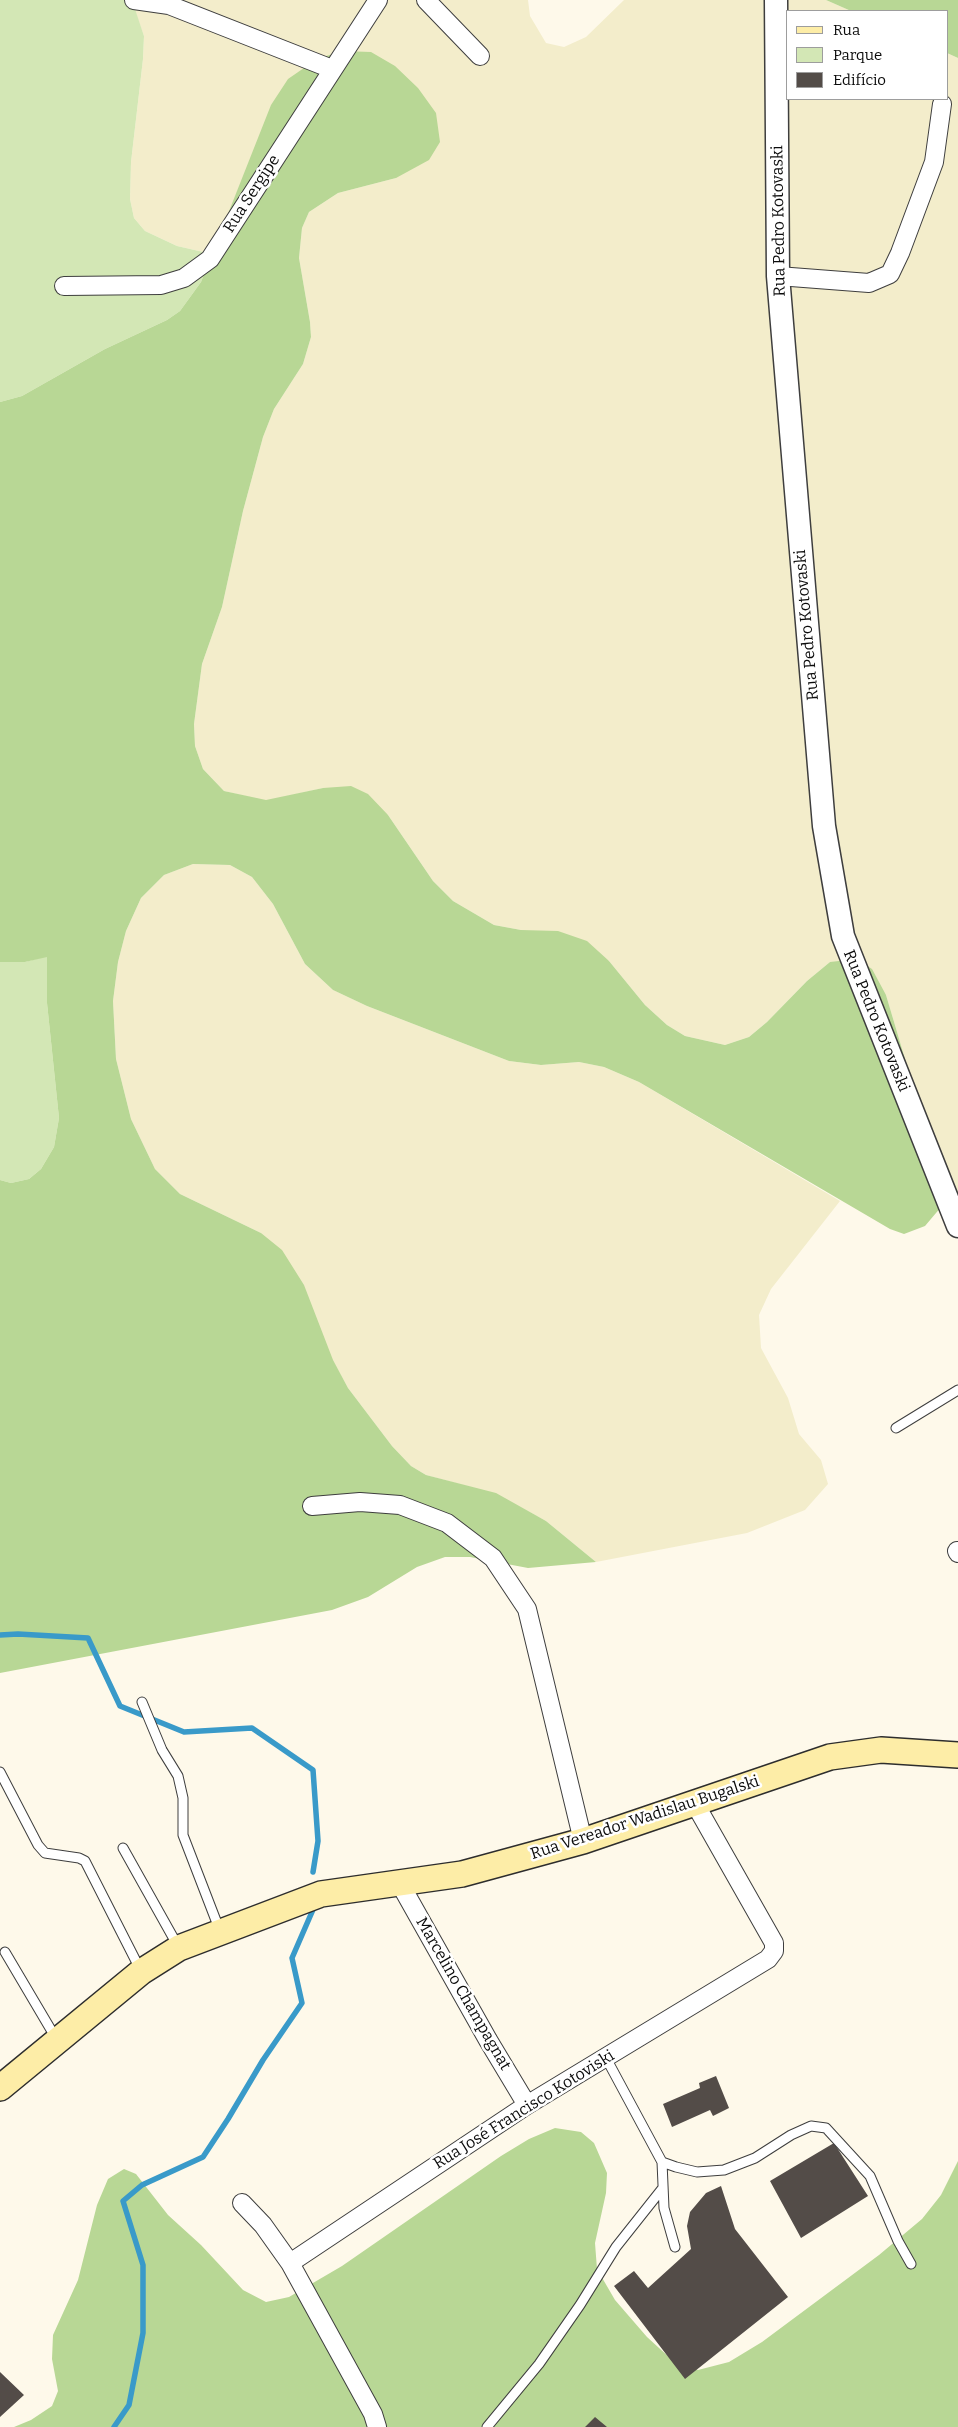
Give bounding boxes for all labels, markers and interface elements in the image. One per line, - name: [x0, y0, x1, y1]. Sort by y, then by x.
- legend: [786, 10, 948, 100]
- text: Rua: [833, 21, 860, 39]
- text: Parque: [833, 46, 882, 64]
- text: Edifício: [833, 71, 886, 89]
- street label: Rua Pedro Kotovaski: [768, 145, 790, 297]
- street label: Rua Sergipe: [220, 152, 284, 236]
- street label: Rua Pedro Kotovaski: [791, 549, 823, 701]
- street label: Rua Pedro Kotovaski: [839, 947, 913, 1095]
- street label: Rua Vereador Wadislau Bugalski: [528, 1772, 762, 1864]
- street label: Marcelino Champagnat: [411, 1914, 515, 2074]
- street label: Rua José Francisco Kotoviski: [430, 2046, 618, 2174]

